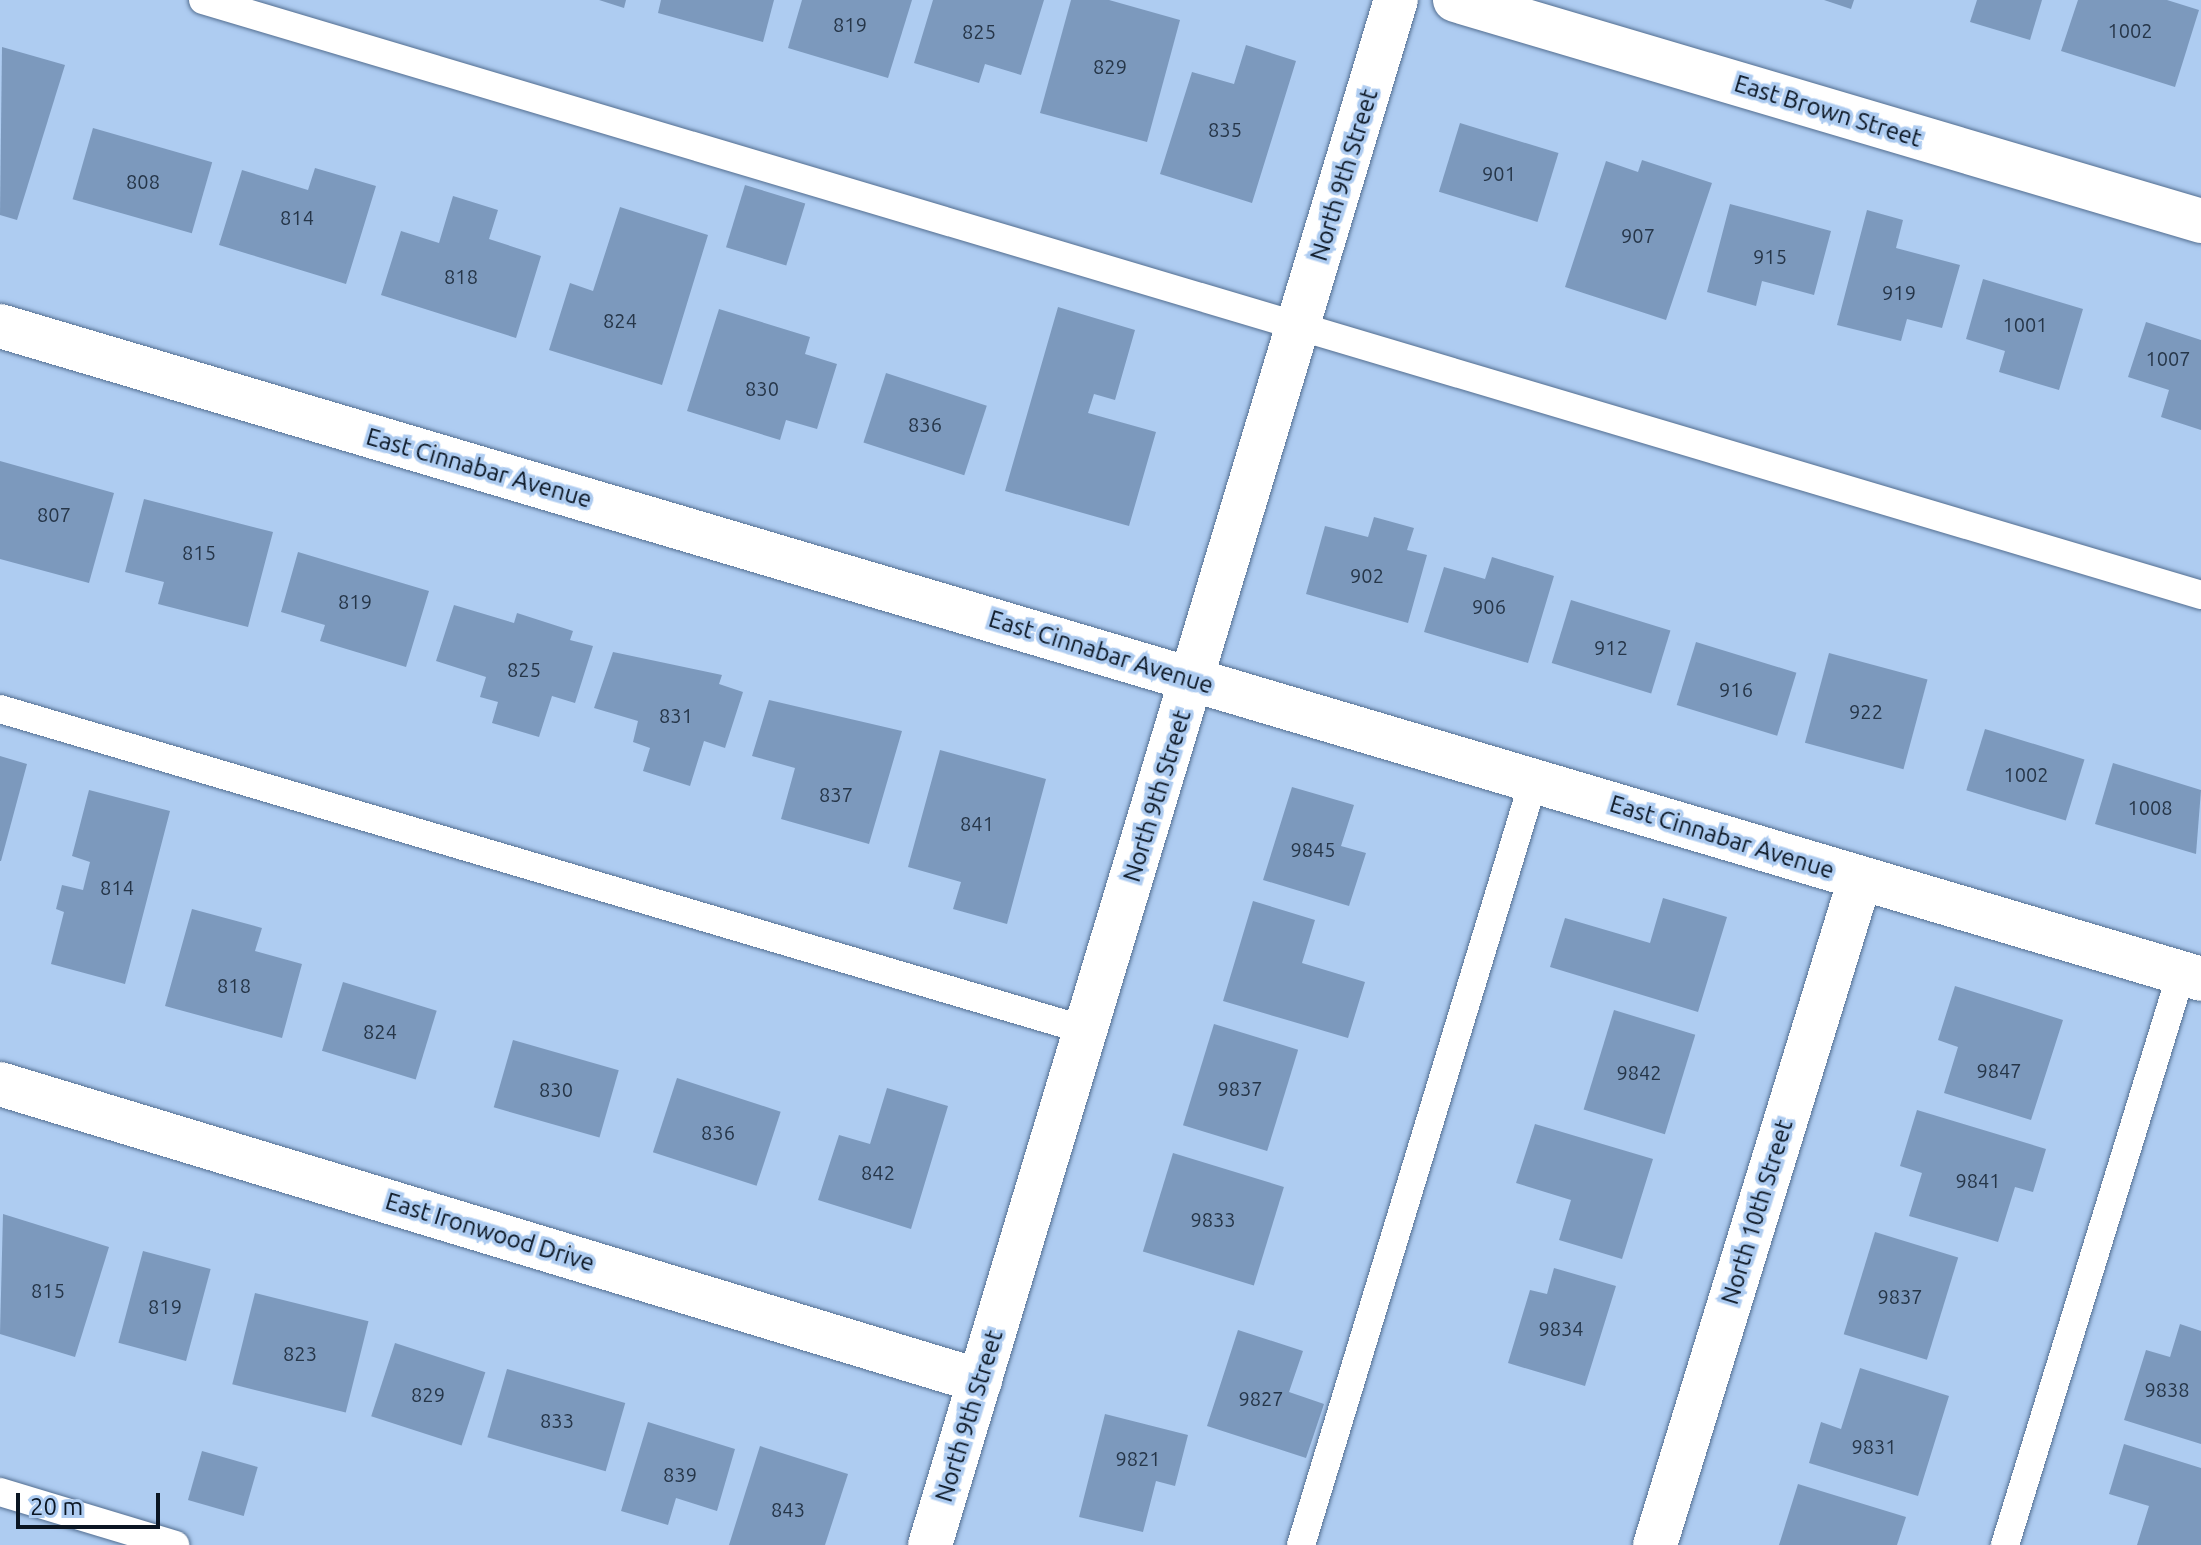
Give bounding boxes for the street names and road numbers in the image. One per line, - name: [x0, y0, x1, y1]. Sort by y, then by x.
- street label: East Brown Street: [1731, 69, 1925, 153]
- street label: North 9th Street: [1304, 86, 1384, 264]
- street label: East Cinnabar Avenue: [363, 422, 595, 514]
- street label: East Cinnabar Avenue: [985, 604, 1217, 700]
- street label: North 9th Street: [1117, 707, 1197, 885]
- street label: East Cinnabar Avenue: [1606, 789, 1838, 885]
- street label: North 10th Street: [1715, 1116, 1799, 1308]
- street label: East Ironwood Drive: [382, 1187, 598, 1277]
- street label: North 9th Street: [929, 1327, 1009, 1505]

